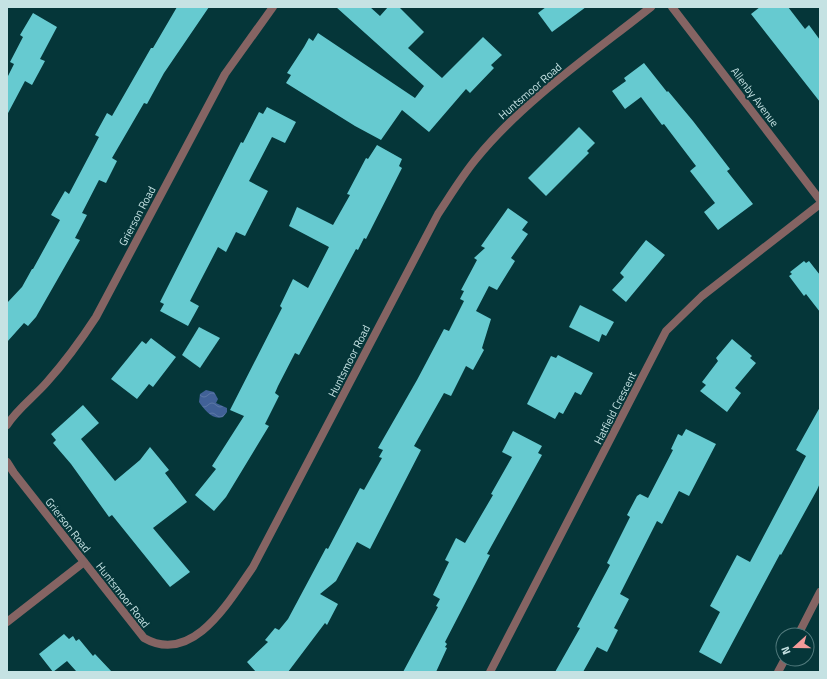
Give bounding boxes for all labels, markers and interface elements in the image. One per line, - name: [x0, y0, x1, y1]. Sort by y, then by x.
- street label: Huntsmoor Road: [495, 59, 565, 123]
- street label: Allenby Avenue: [727, 64, 783, 130]
- street label: Grierson Road: [115, 183, 160, 249]
- street label: Huntsmoor Road: [324, 322, 374, 400]
- street label: Hatfield Crescent: [590, 369, 640, 447]
- street label: Grierson Road: [42, 494, 95, 556]
- street label: Huntsmoor Road: [92, 559, 154, 631]
- north arrow: [775, 627, 815, 667]
- text: N: [777, 644, 794, 657]

